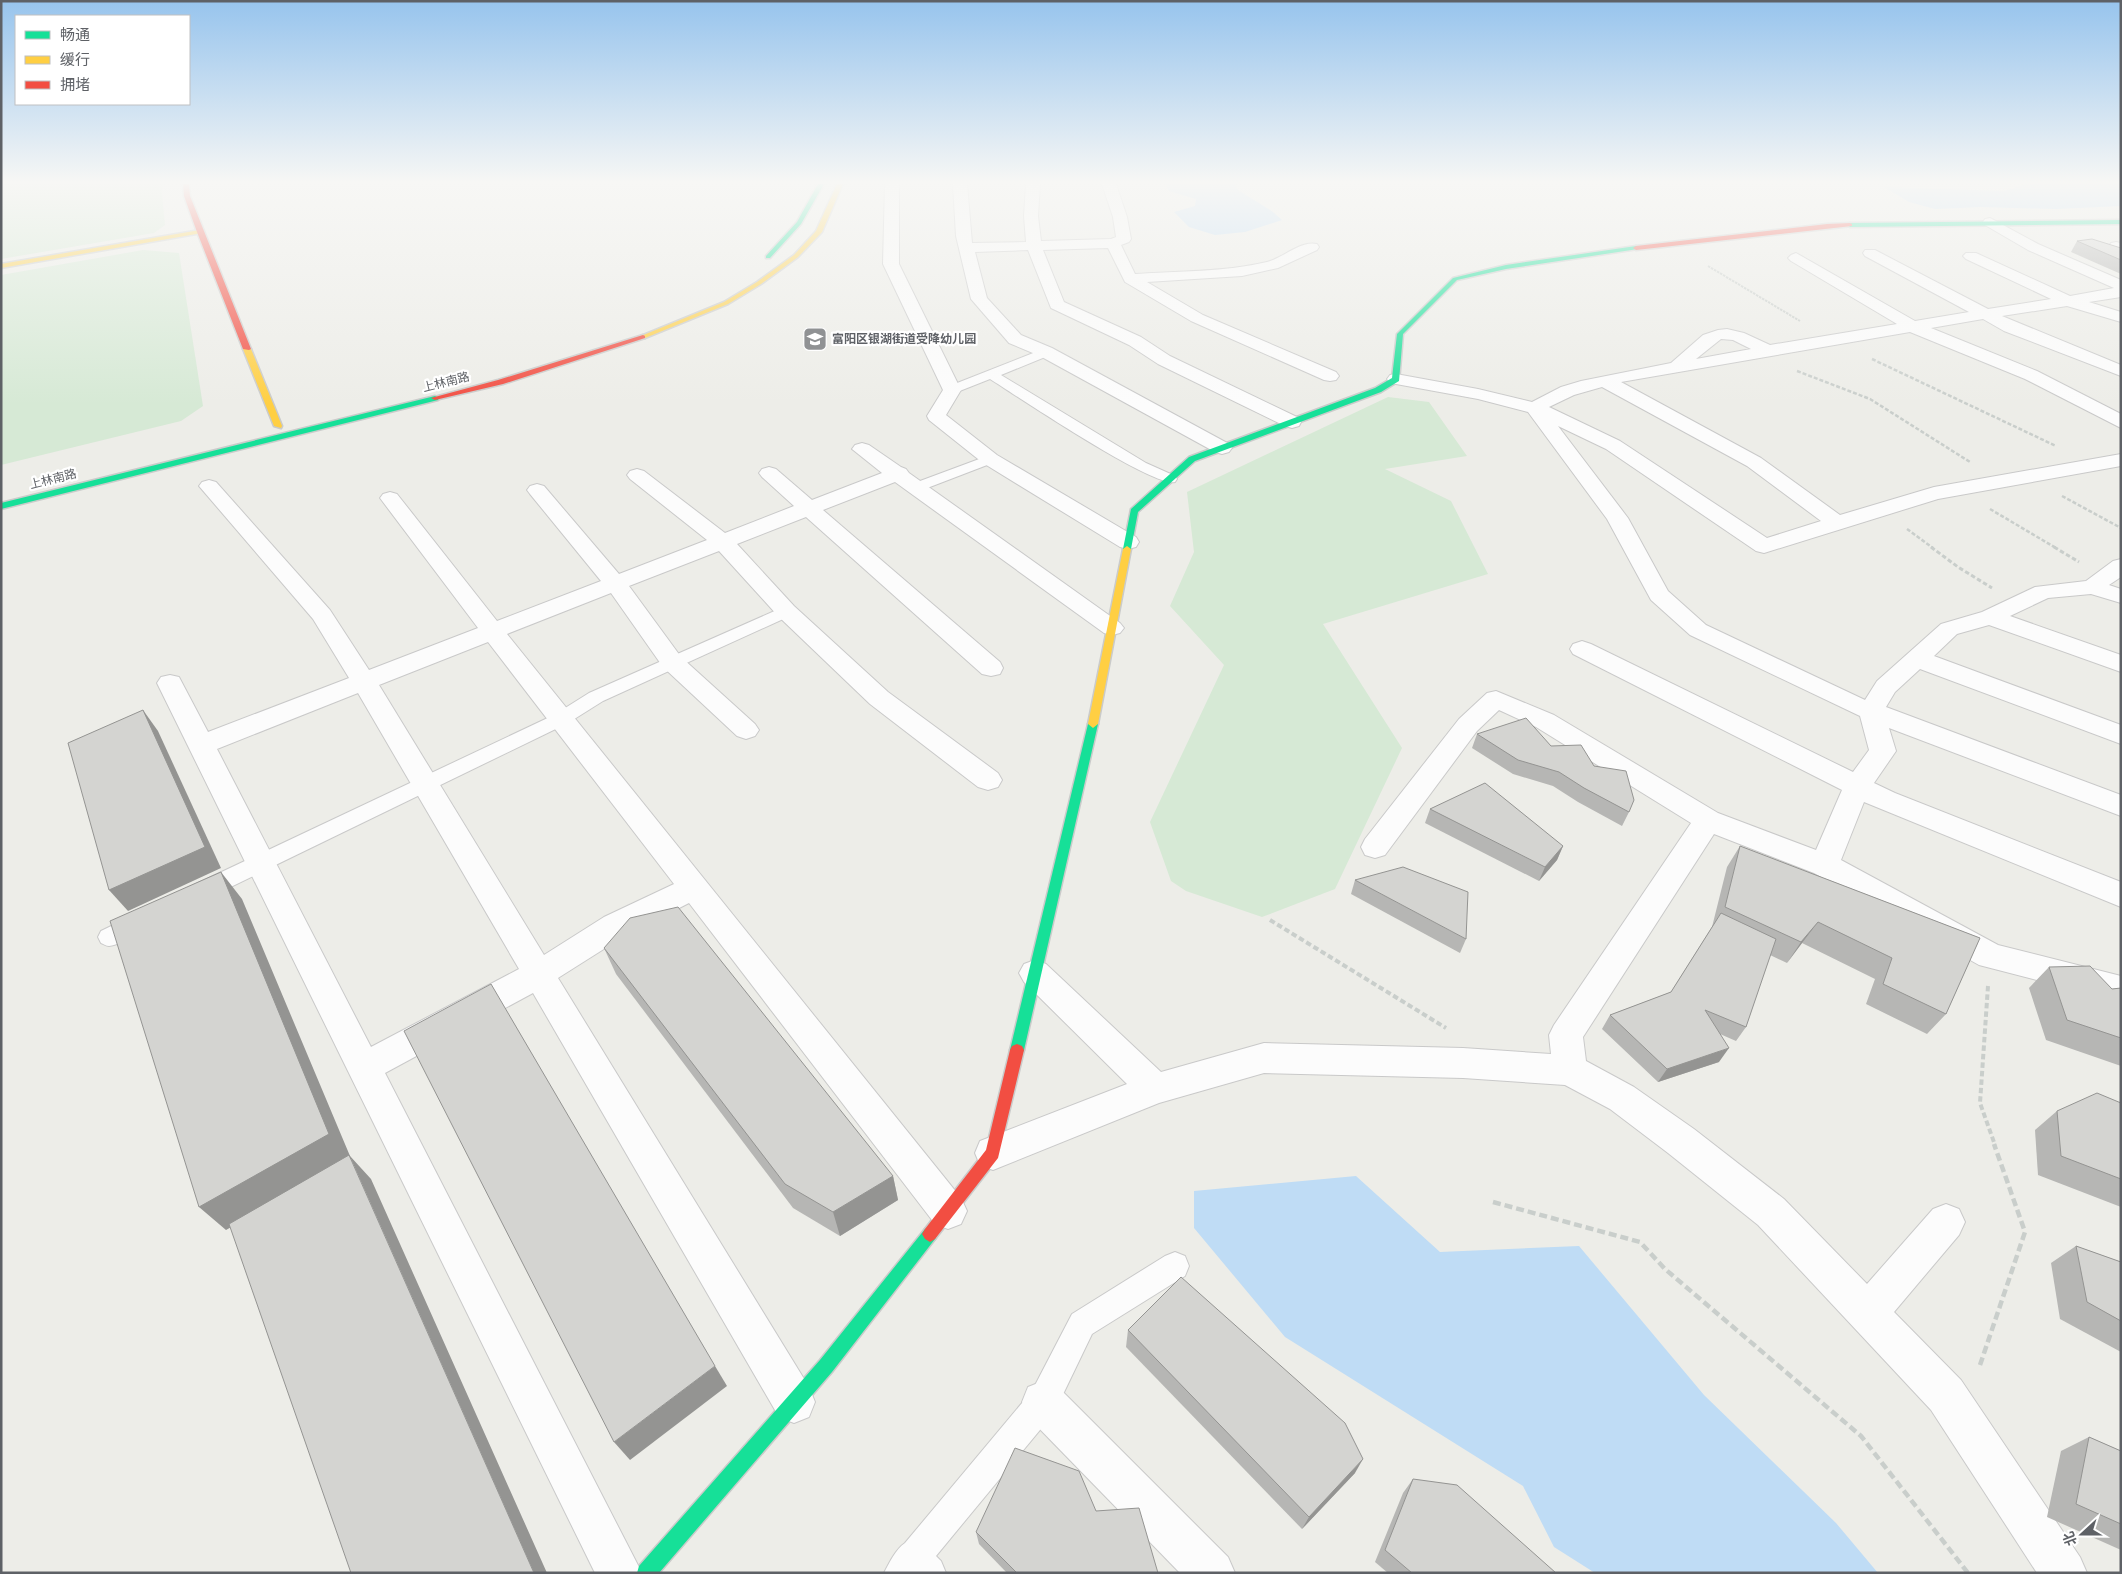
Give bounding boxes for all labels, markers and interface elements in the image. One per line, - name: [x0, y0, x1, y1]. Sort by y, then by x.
- legend: [15, 15, 190, 105]
- text: 畅通: [60, 26, 90, 43]
- text: 缓行: [60, 51, 90, 68]
- text: 拥堵: [60, 76, 90, 93]
- school or university icon: 富阳区银湖街道受降幼儿园: [802, 326, 828, 352]
- place label: 富阳区银湖街道受降幼儿园: [832, 332, 976, 345]
- street label: 上林南路: [421, 369, 471, 394]
- street label: 上林南路: [28, 466, 78, 491]
- north arrow: [2057, 1509, 2107, 1559]
- text: 北: [2060, 1529, 2080, 1548]

